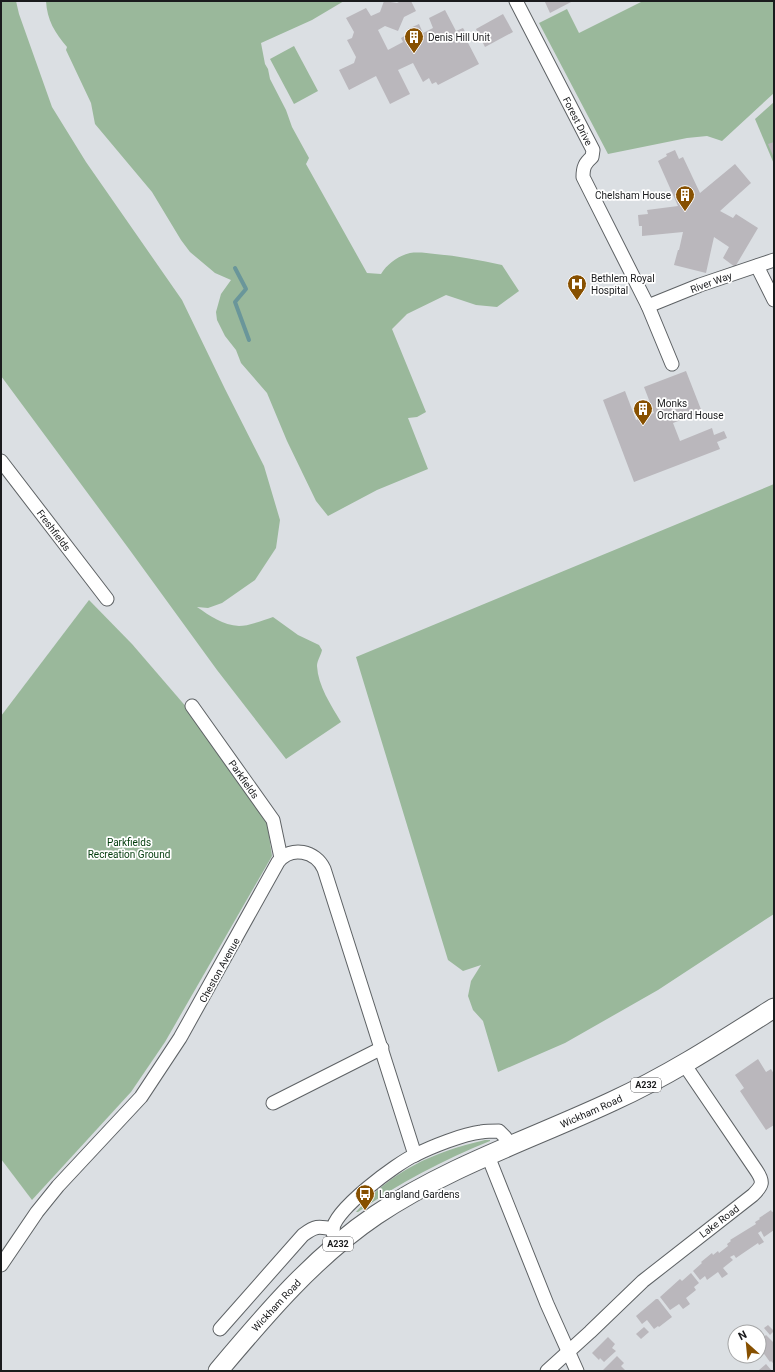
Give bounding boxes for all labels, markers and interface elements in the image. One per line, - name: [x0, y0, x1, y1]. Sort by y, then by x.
- building icon: Denis Hill Unit: [403, 26, 425, 54]
- place label: Denis Hill Unit: [428, 32, 490, 43]
- street label: Forest Drive: [561, 95, 595, 147]
- building icon: Chelsham House: [674, 184, 696, 212]
- place label: Chelsham House: [595, 190, 671, 201]
- street label: River Way: [689, 270, 734, 295]
- hospital icon: Bethlem Royal Hospital: [566, 273, 588, 301]
- place label: Bethlem Royal Hospital: [591, 273, 655, 296]
- building icon: Monks Orchard House: [632, 398, 654, 426]
- place label: Monks Orchard House: [657, 398, 724, 421]
- street label: Freshfields: [35, 508, 73, 553]
- street label: Parkfields: [226, 758, 261, 801]
- park label: Parkfields Recreation Ground: [88, 837, 170, 860]
- street label: Cheston Avenue: [197, 936, 242, 1004]
- road number: A232: [631, 1078, 661, 1092]
- street label: Wickham Road: [558, 1093, 624, 1130]
- bus stop icon: Langland Gardens: [354, 1183, 376, 1211]
- place label: Langland Gardens: [379, 1189, 460, 1200]
- street label: Lake Road: [697, 1203, 741, 1240]
- road number: A232: [323, 1237, 353, 1251]
- street label: Wickham Road: [250, 1277, 303, 1334]
- north arrow: [727, 1324, 767, 1364]
- text: N: [736, 1328, 749, 1343]

